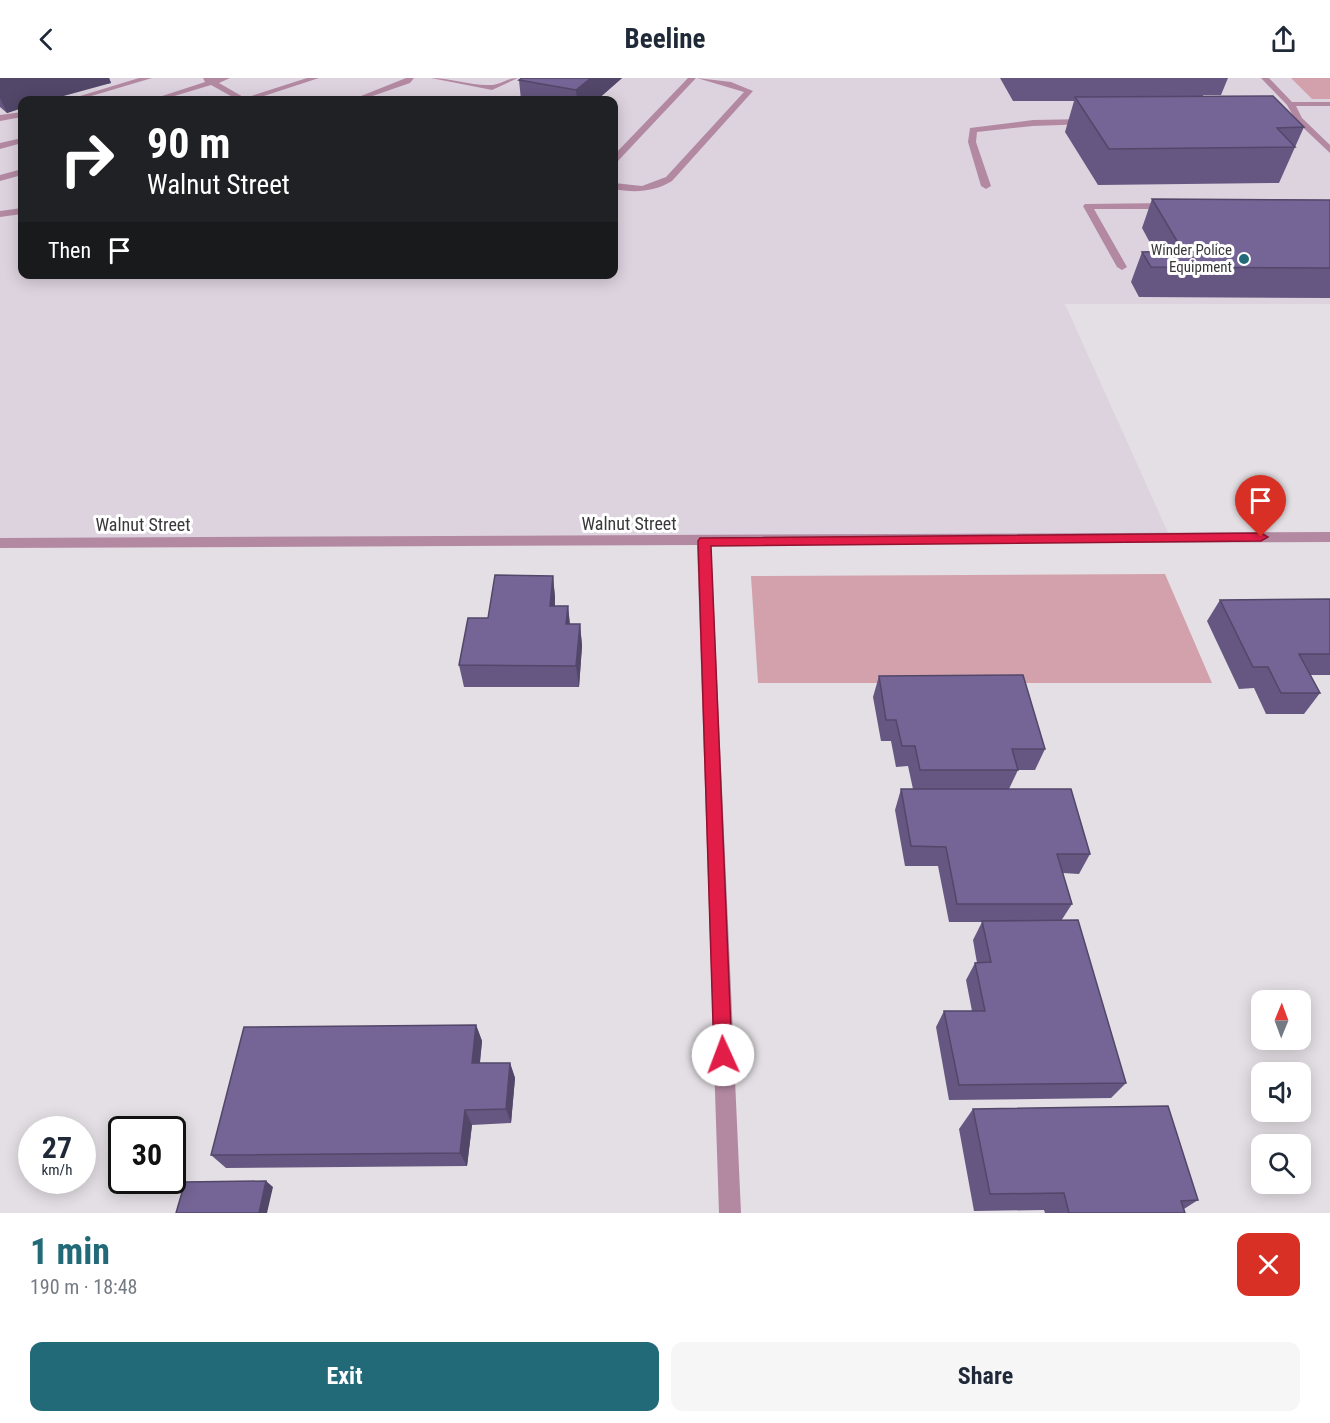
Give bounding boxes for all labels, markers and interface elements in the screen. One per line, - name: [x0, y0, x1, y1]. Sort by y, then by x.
- icon: back: [30, 23, 63, 56]
- text: Beeline: [625, 23, 705, 55]
- icon: share: [1267, 23, 1300, 56]
- text: 90 m: [147, 119, 230, 168]
- icon: right: [48, 120, 126, 198]
- text: Walnut Street: [147, 169, 290, 201]
- icon: arrive: [103, 234, 136, 267]
- text: Then: [48, 238, 91, 263]
- place label: Winder Police Equipment: [1151, 241, 1232, 276]
- marker: Winder Police Equipment: [1237, 252, 1251, 266]
- pin: [1235, 475, 1286, 537]
- icon: arrive: [1244, 484, 1277, 517]
- street label: Walnut Street: [581, 513, 677, 534]
- street label: Walnut Street: [95, 514, 191, 535]
- north arrow: [1251, 990, 1311, 1050]
- map controls: [1251, 990, 1311, 1194]
- position arrow: [691, 1023, 755, 1087]
- button: sound: [1251, 1062, 1311, 1122]
- speed limit sign: 30: [108, 1116, 186, 1194]
- text: 27: [42, 1130, 72, 1165]
- button: search: [1251, 1134, 1311, 1194]
- text: km/h: [42, 1161, 72, 1179]
- text: 1 min: [30, 1231, 110, 1273]
- button: close: [1237, 1233, 1300, 1296]
- text: 190 m · 18:48: [30, 1275, 137, 1299]
- button: Exit: [30, 1342, 659, 1411]
- button: Share: [671, 1342, 1300, 1411]

